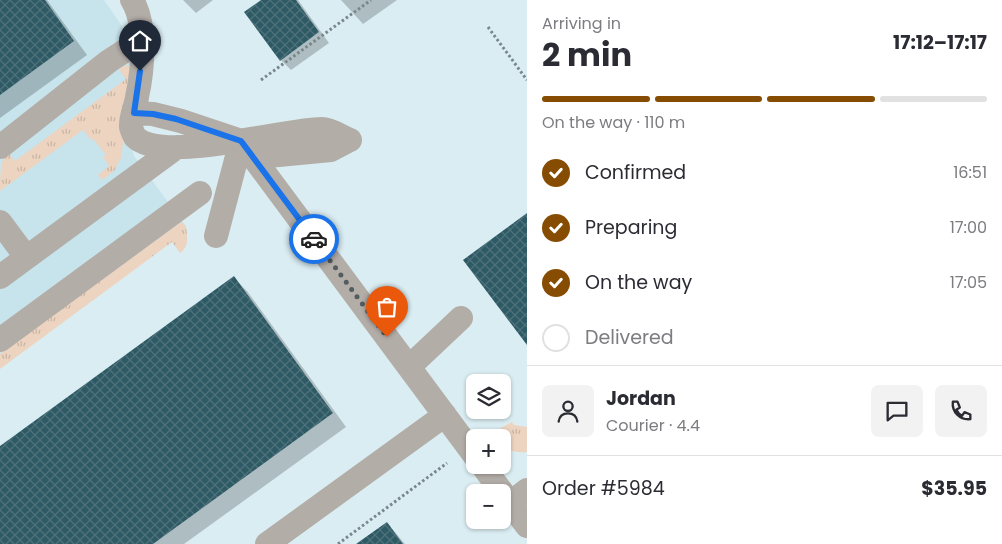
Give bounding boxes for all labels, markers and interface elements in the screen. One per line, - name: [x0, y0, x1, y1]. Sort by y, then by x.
- text: Arriving in: [542, 12, 621, 35]
- pin: [119, 20, 161, 71]
- icon: home: [126, 27, 154, 55]
- text: 17:12–17:17: [893, 29, 987, 56]
- text: 2 min: [542, 32, 632, 77]
- text: On the way · 110 m: [542, 111, 685, 134]
- icon: check: [542, 159, 570, 187]
- text: Confirmed: [585, 159, 686, 186]
- text: 16:51: [953, 161, 987, 184]
- courier: [289, 214, 339, 264]
- icon: check: [542, 214, 570, 242]
- text: Preparing: [585, 214, 677, 241]
- text: 17:00: [950, 216, 987, 239]
- icon: car: [300, 225, 328, 253]
- icon: check: [542, 269, 570, 297]
- text: On the way: [585, 269, 692, 296]
- text: 17:05: [950, 271, 987, 294]
- pin: [366, 286, 408, 337]
- icon: bag: [373, 293, 401, 321]
- text: Delivered: [585, 324, 674, 351]
- map controls: [466, 374, 511, 529]
- button: layers: [466, 374, 511, 419]
- button: person: [542, 385, 594, 437]
- text: Jordan: [606, 385, 676, 412]
- button: chat: [871, 385, 923, 437]
- button: phone: [935, 385, 987, 437]
- text: Courier · 4.4: [606, 414, 700, 437]
- button: +: [466, 429, 511, 474]
- text: Order #5984: [542, 475, 665, 502]
- text: $35.95: [921, 475, 987, 502]
- button: −: [466, 484, 511, 529]

